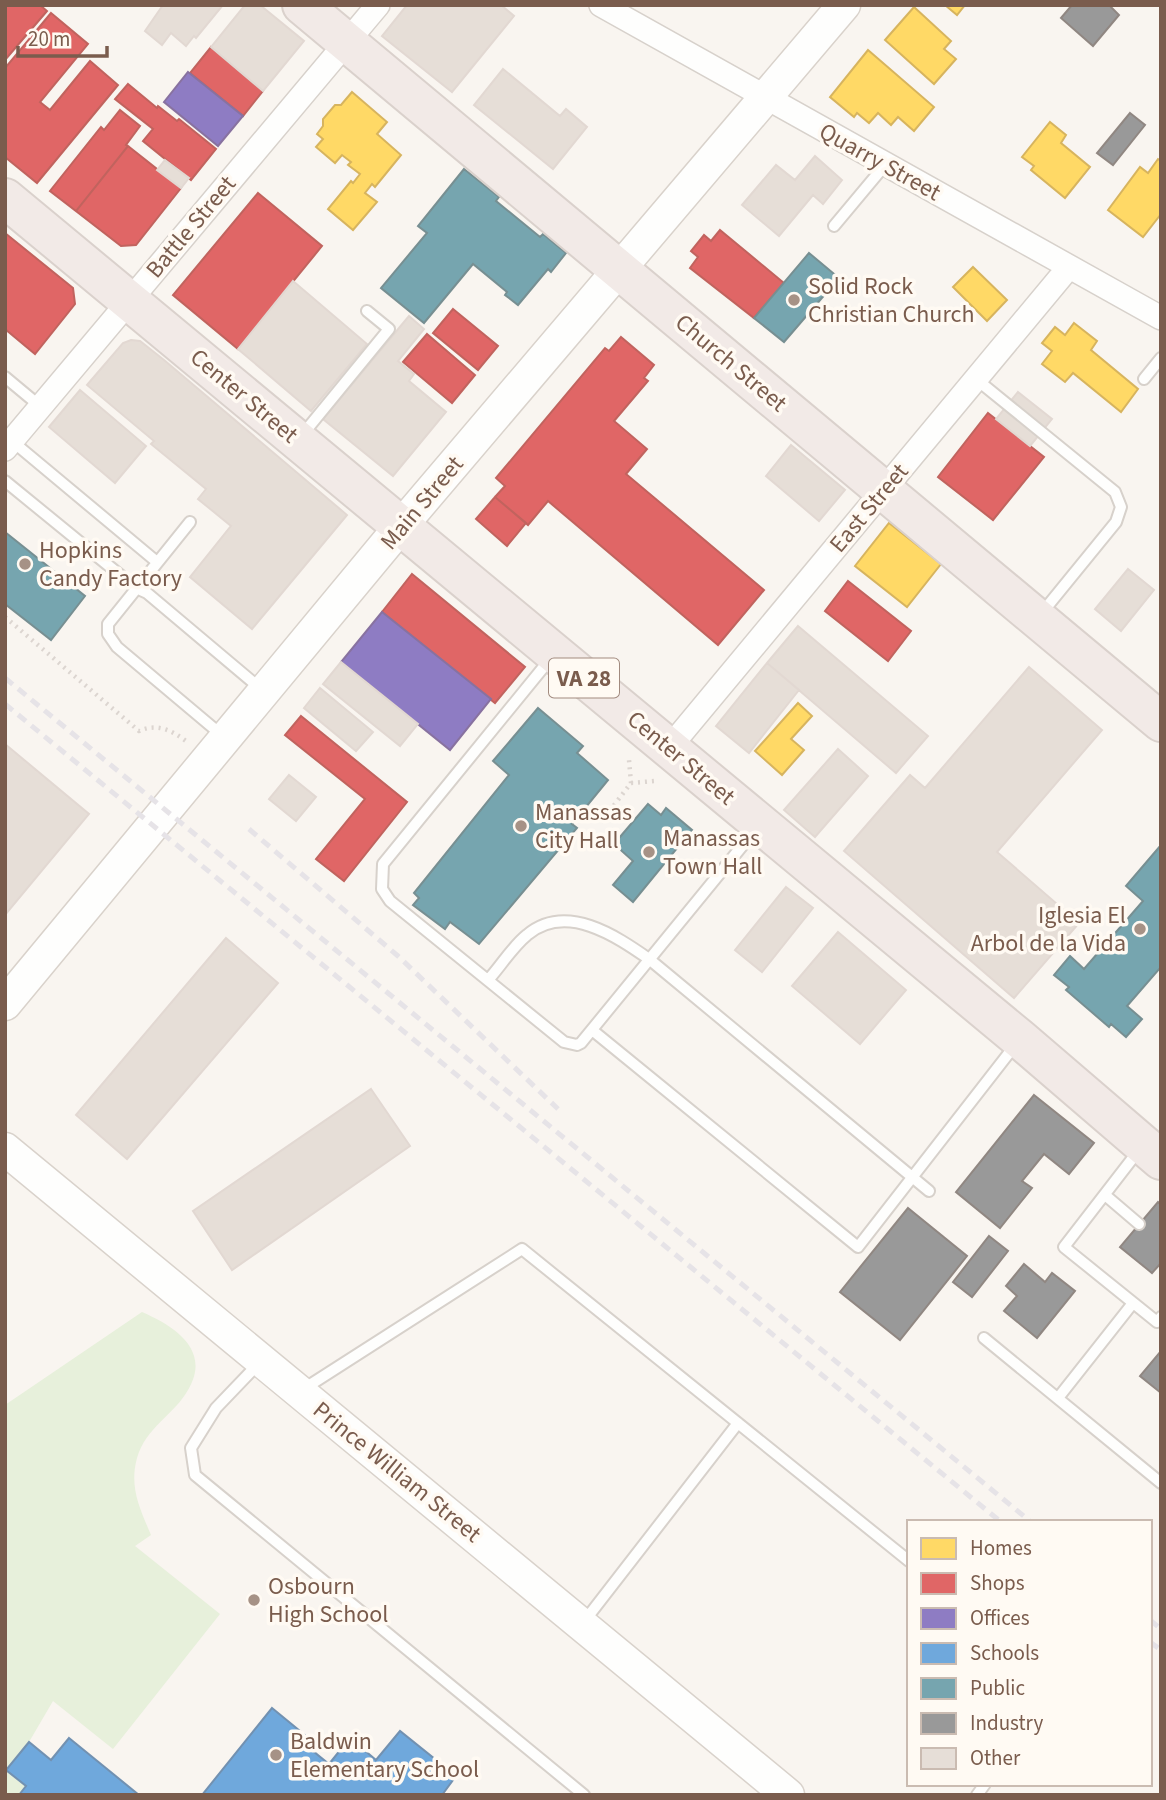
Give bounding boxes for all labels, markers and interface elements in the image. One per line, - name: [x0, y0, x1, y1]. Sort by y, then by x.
- scale bar: [18, 14, 107, 58]
- text: 20 m: [28, 24, 70, 54]
- street label: Quarry Street: [813, 114, 947, 210]
- street label: Battle Street: [138, 168, 244, 286]
- place label: Solid Rock Christian Church: [808, 269, 975, 332]
- marker: Solid Rock Christian Church: [786, 292, 802, 308]
- street label: Church Street: [667, 306, 795, 420]
- street label: Center Street: [182, 340, 306, 452]
- street label: Main Street: [372, 448, 472, 558]
- street label: East Street: [821, 456, 917, 560]
- place label: Hopkins Candy Factory: [39, 533, 182, 596]
- marker: Hopkins Candy Factory: [17, 556, 33, 572]
- road number: VA 28: [549, 658, 619, 698]
- street label: Center Street: [619, 702, 743, 814]
- place label: Manassas City Hall: [535, 795, 632, 858]
- marker: Manassas City Hall: [513, 818, 529, 834]
- place label: Manassas Town Hall: [663, 821, 762, 884]
- marker: Manassas Town Hall: [641, 844, 657, 860]
- place label: Iglesia El Arbol de la Vida: [971, 898, 1126, 961]
- marker: Iglesia El Arbol de la Vida: [1132, 921, 1148, 937]
- street label: Prince William Street: [305, 1393, 489, 1551]
- legend: [907, 1520, 1152, 1786]
- text: Homes: [970, 1533, 1032, 1563]
- text: Shops: [970, 1568, 1025, 1598]
- place label: Osbourn High School: [268, 1569, 388, 1632]
- marker: Osbourn High School: [246, 1592, 262, 1608]
- text: Offices: [970, 1603, 1030, 1633]
- text: Schools: [970, 1638, 1039, 1668]
- text: Public: [970, 1673, 1025, 1703]
- text: Industry: [970, 1708, 1043, 1738]
- place label: Baldwin Elementary School: [290, 1724, 479, 1787]
- text: Other: [970, 1743, 1021, 1773]
- marker: Baldwin Elementary School: [268, 1747, 284, 1763]

